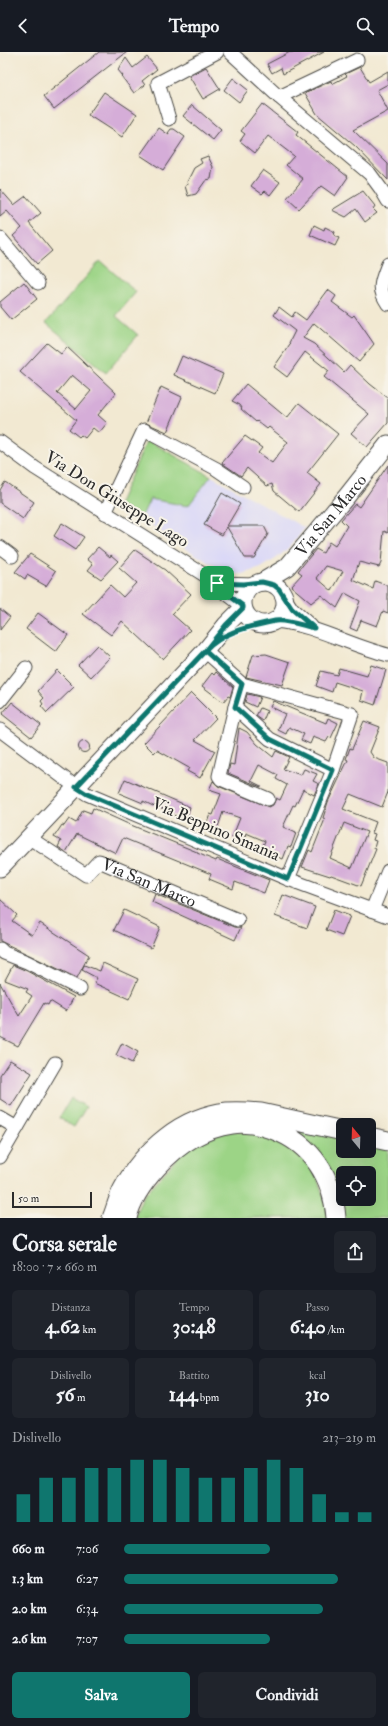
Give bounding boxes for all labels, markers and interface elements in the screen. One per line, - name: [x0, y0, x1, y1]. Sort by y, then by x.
- icon: back: [12, 15, 34, 37]
- text: Tempo: [169, 15, 219, 38]
- icon: search: [354, 15, 376, 37]
- street label: Via Don Giuseppe Lago: [41, 446, 193, 553]
- street label: Via San Marco: [290, 470, 371, 560]
- pin: [200, 566, 234, 600]
- icon: arrive: [206, 572, 228, 594]
- street label: Via Beppino Smania: [148, 793, 284, 867]
- street label: Via San Marco: [99, 853, 200, 912]
- north arrow: [336, 1118, 376, 1158]
- map controls: [336, 1118, 376, 1206]
- button: locate: [336, 1166, 376, 1206]
- scale bar: [12, 1190, 92, 1209]
- text: 50 m: [18, 1192, 39, 1205]
- text: Corsa serale: [12, 1230, 117, 1258]
- button: share: [334, 1231, 376, 1273]
- text: 18:00 · 7 × 660 m: [12, 1259, 97, 1275]
- text: Distanza: [51, 1301, 90, 1314]
- text: Tempo: [179, 1301, 209, 1314]
- text: Passo: [306, 1301, 329, 1314]
- text: 4.62: [45, 1314, 80, 1339]
- text: 30:48: [172, 1314, 216, 1339]
- text: 6:40: [290, 1314, 326, 1339]
- text: km: [80, 1323, 96, 1336]
- text: /km: [326, 1323, 345, 1336]
- text: Dislivello: [50, 1369, 91, 1382]
- text: Battito: [179, 1369, 209, 1382]
- text: kcal: [309, 1369, 326, 1382]
- text: 56: [56, 1382, 75, 1407]
- text: 144: [169, 1382, 197, 1407]
- text: 310: [305, 1382, 330, 1407]
- text: m: [75, 1391, 86, 1404]
- text: bpm: [197, 1391, 219, 1404]
- text: Dislivello: [12, 1430, 61, 1446]
- text: 213–219 m: [323, 1430, 376, 1446]
- text: 660 m: [12, 1541, 45, 1557]
- text: 7:06: [76, 1541, 98, 1557]
- text: 1.3 km: [12, 1571, 43, 1587]
- text: 6:27: [76, 1571, 98, 1587]
- text: 2.0 km: [12, 1601, 47, 1617]
- text: 6:34: [76, 1601, 98, 1617]
- text: 2.6 km: [12, 1631, 47, 1647]
- text: 7:07: [76, 1631, 98, 1647]
- button: Salva: [12, 1672, 190, 1718]
- button: Condividi: [198, 1672, 376, 1718]

